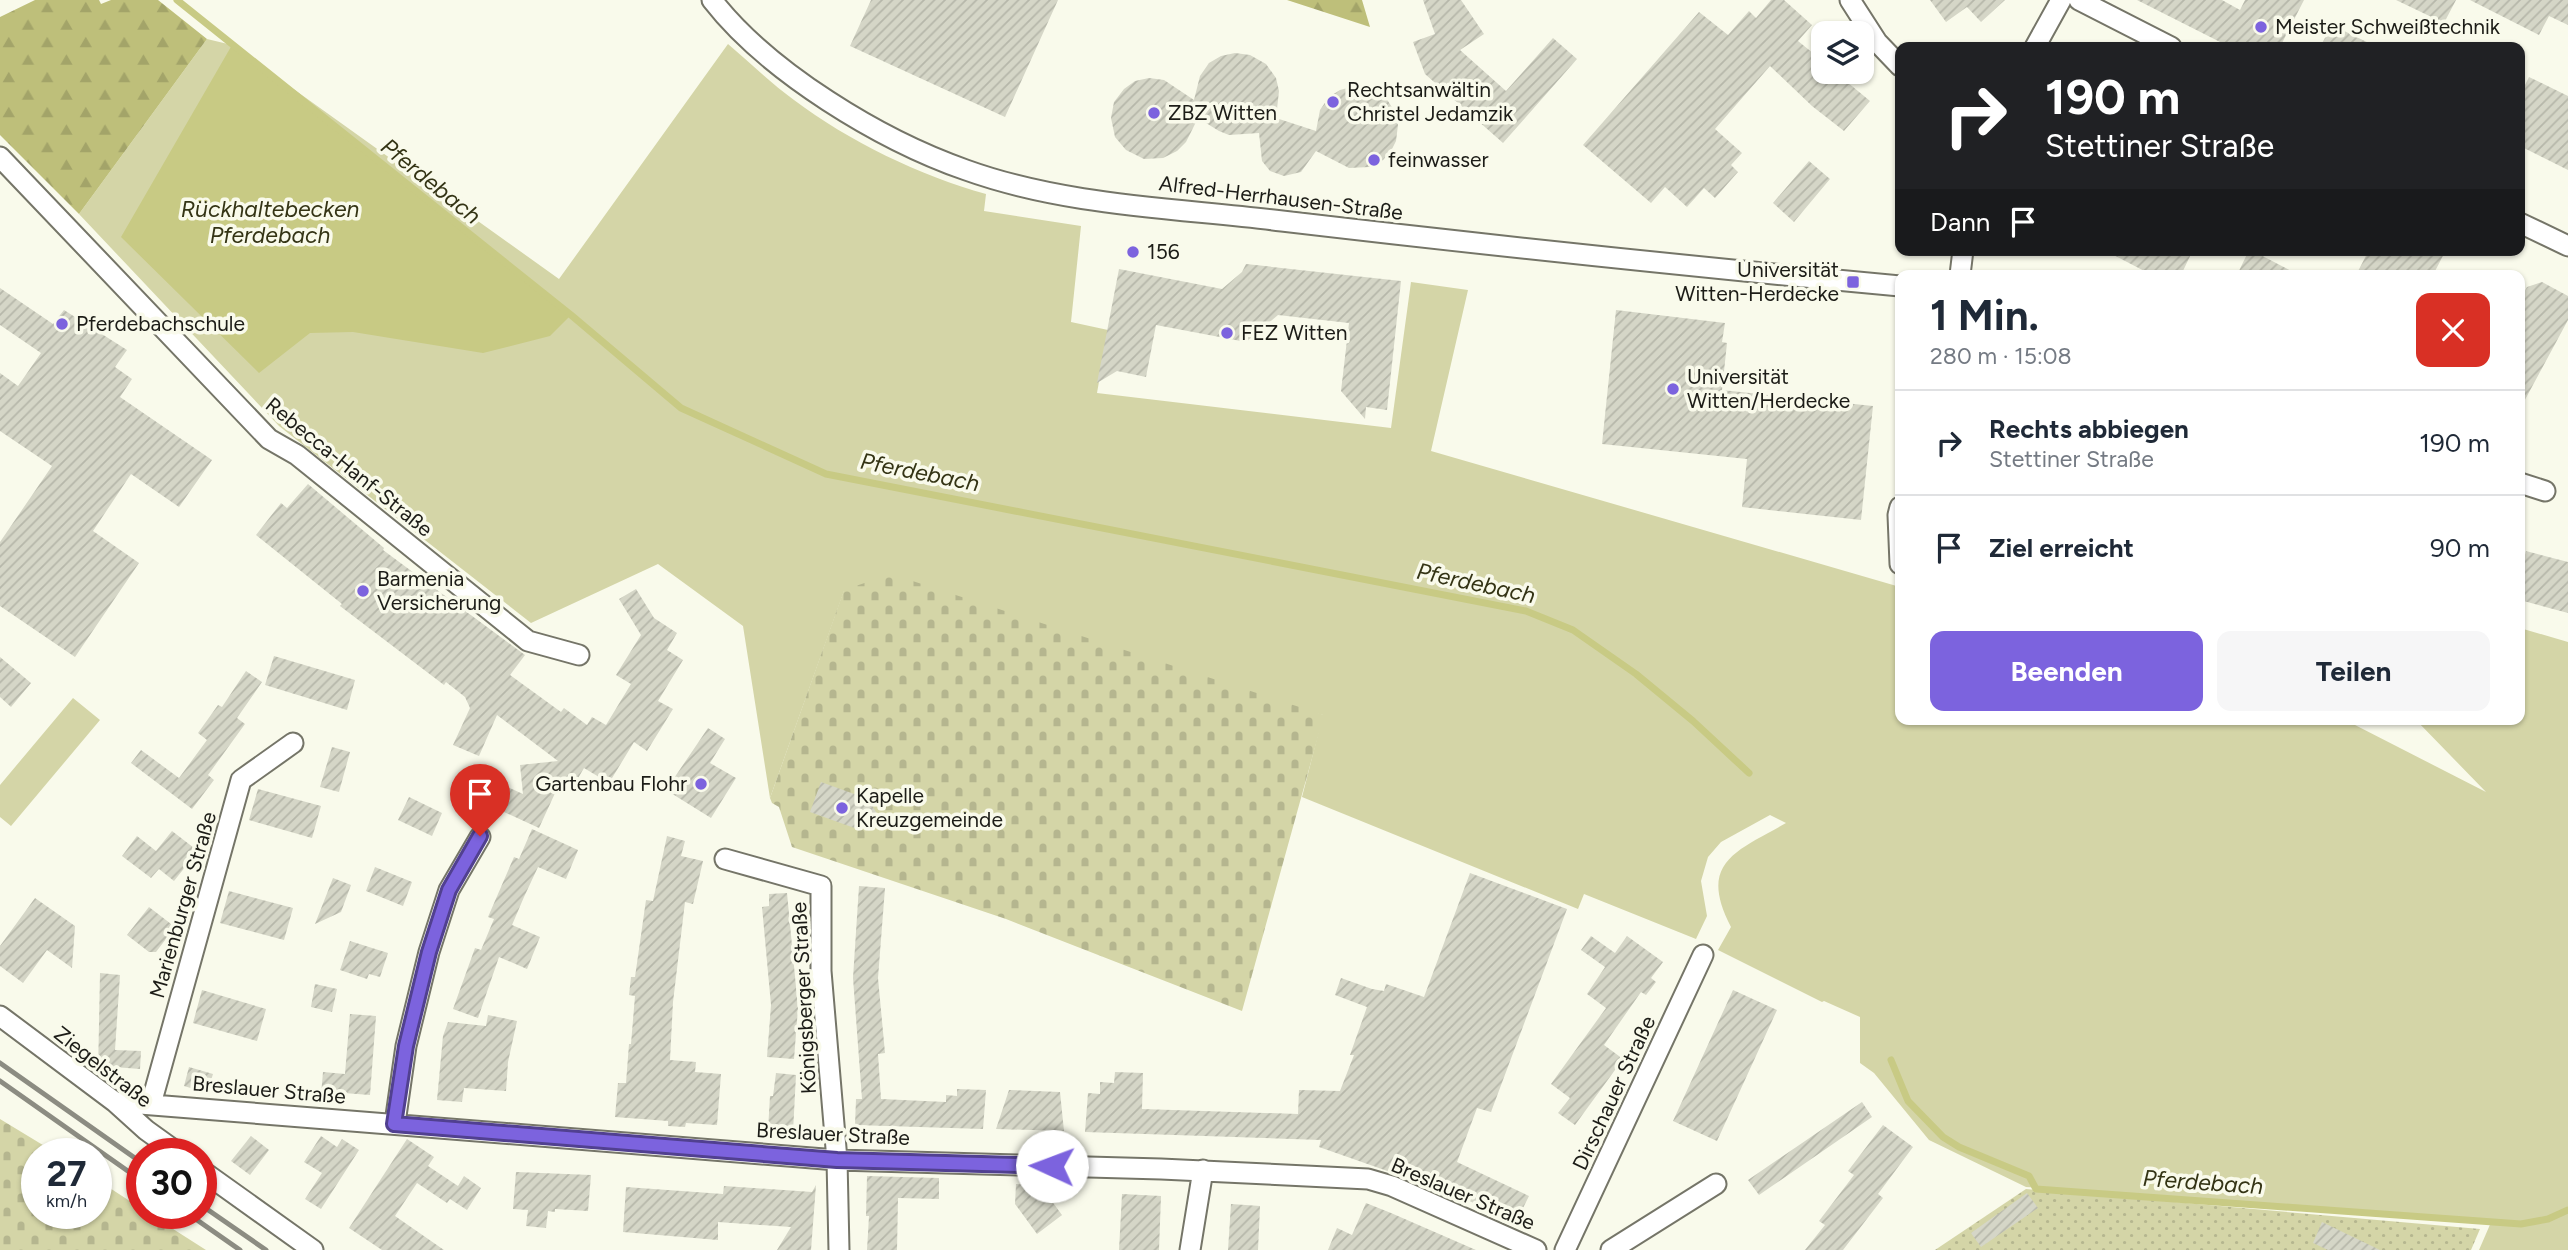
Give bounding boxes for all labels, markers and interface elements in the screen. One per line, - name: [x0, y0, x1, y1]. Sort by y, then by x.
- place label: Meister Schweißtechnik: [2275, 14, 2501, 39]
- marker: Meister Schweißtechnik: [2253, 19, 2269, 35]
- map controls: [1811, 21, 1874, 84]
- button: layers: [1811, 21, 1874, 84]
- text: 190 m: [2045, 67, 2180, 126]
- icon: right: [1930, 70, 2021, 161]
- place label: Rechtsanwältin Christel Jedamzik: [1347, 77, 1514, 126]
- marker: Rechtsanwältin Christel Jedamzik: [1325, 94, 1341, 110]
- place label: ZBZ Witten: [1168, 100, 1277, 125]
- marker: ZBZ Witten: [1146, 105, 1162, 121]
- text: Stettiner Straße: [2045, 127, 2274, 165]
- water label: Pferdebach: [375, 132, 487, 230]
- place label: feinwasser: [1388, 147, 1489, 172]
- marker: feinwasser: [1366, 152, 1382, 168]
- street label: Alfred-Herrhausen-Straße: [1158, 170, 1404, 225]
- water label: Rückhaltebecken Pferdebach: [181, 195, 359, 249]
- icon: arrive: [2004, 203, 2042, 241]
- text: Dann: [1930, 206, 1990, 238]
- place label: 156: [1147, 239, 1180, 264]
- marker: 156: [1125, 244, 1141, 260]
- place label: Universität Witten-Herdecke: [1675, 257, 1839, 306]
- marker: Universität Witten-Herdecke: [1845, 274, 1861, 290]
- text: 1 Min.: [1930, 290, 2039, 341]
- button: close: [2416, 293, 2490, 367]
- place label: Pferdebachschule: [76, 311, 245, 336]
- marker: Pferdebachschule: [54, 316, 70, 332]
- place label: FEZ Witten: [1241, 320, 1348, 345]
- marker: FEZ Witten: [1219, 325, 1235, 341]
- text: 280 m · 15:08: [1930, 342, 2072, 370]
- place label: Universität Witten/Herdecke: [1687, 364, 1850, 413]
- marker: Universität Witten/Herdecke: [1665, 381, 1681, 397]
- street label: Rebecca-Hanf-Straße: [261, 392, 438, 542]
- text: Rechts abbiegen: [1989, 413, 2189, 445]
- icon: right: [1930, 424, 1968, 462]
- text: 190 m: [2419, 427, 2490, 459]
- text: Stettiner Straße: [1989, 445, 2154, 473]
- water label: Pferdebach: [858, 447, 982, 497]
- icon: arrive: [1930, 529, 1968, 567]
- text: Ziel erreicht: [1989, 532, 2134, 564]
- text: 90 m: [2430, 532, 2490, 564]
- water label: Pferdebach: [1414, 557, 1538, 609]
- place label: Barmenia Versicherung: [377, 566, 501, 615]
- marker: Barmenia Versicherung: [355, 583, 371, 599]
- button: Beenden: [1930, 631, 2203, 711]
- button: Teilen: [2217, 631, 2490, 711]
- pin: [450, 764, 510, 836]
- place label: Gartenbau Flohr: [535, 771, 687, 796]
- icon: arrive: [461, 775, 499, 813]
- marker: Gartenbau Flohr: [693, 776, 709, 792]
- place label: Kapelle Kreuzgemeinde: [856, 783, 1003, 832]
- marker: Kapelle Kreuzgemeinde: [834, 800, 850, 816]
- street label: Marienburger Straße: [144, 809, 221, 1001]
- street label: Königsberger Straße: [786, 901, 821, 1095]
- street label: Dirschauer Straße: [1567, 1012, 1660, 1174]
- street label: Ziegelstraße: [49, 1021, 157, 1112]
- street label: Breslauer Straße: [191, 1070, 347, 1109]
- street label: Breslauer Straße: [756, 1117, 911, 1150]
- position arrow: [1015, 1129, 1089, 1203]
- speed limit sign: 30: [126, 1138, 217, 1229]
- street label: Breslauer Straße: [1387, 1152, 1539, 1235]
- text: 27: [47, 1153, 86, 1195]
- water label: Pferdebach: [2142, 1164, 2264, 1200]
- text: km/h: [46, 1190, 87, 1212]

